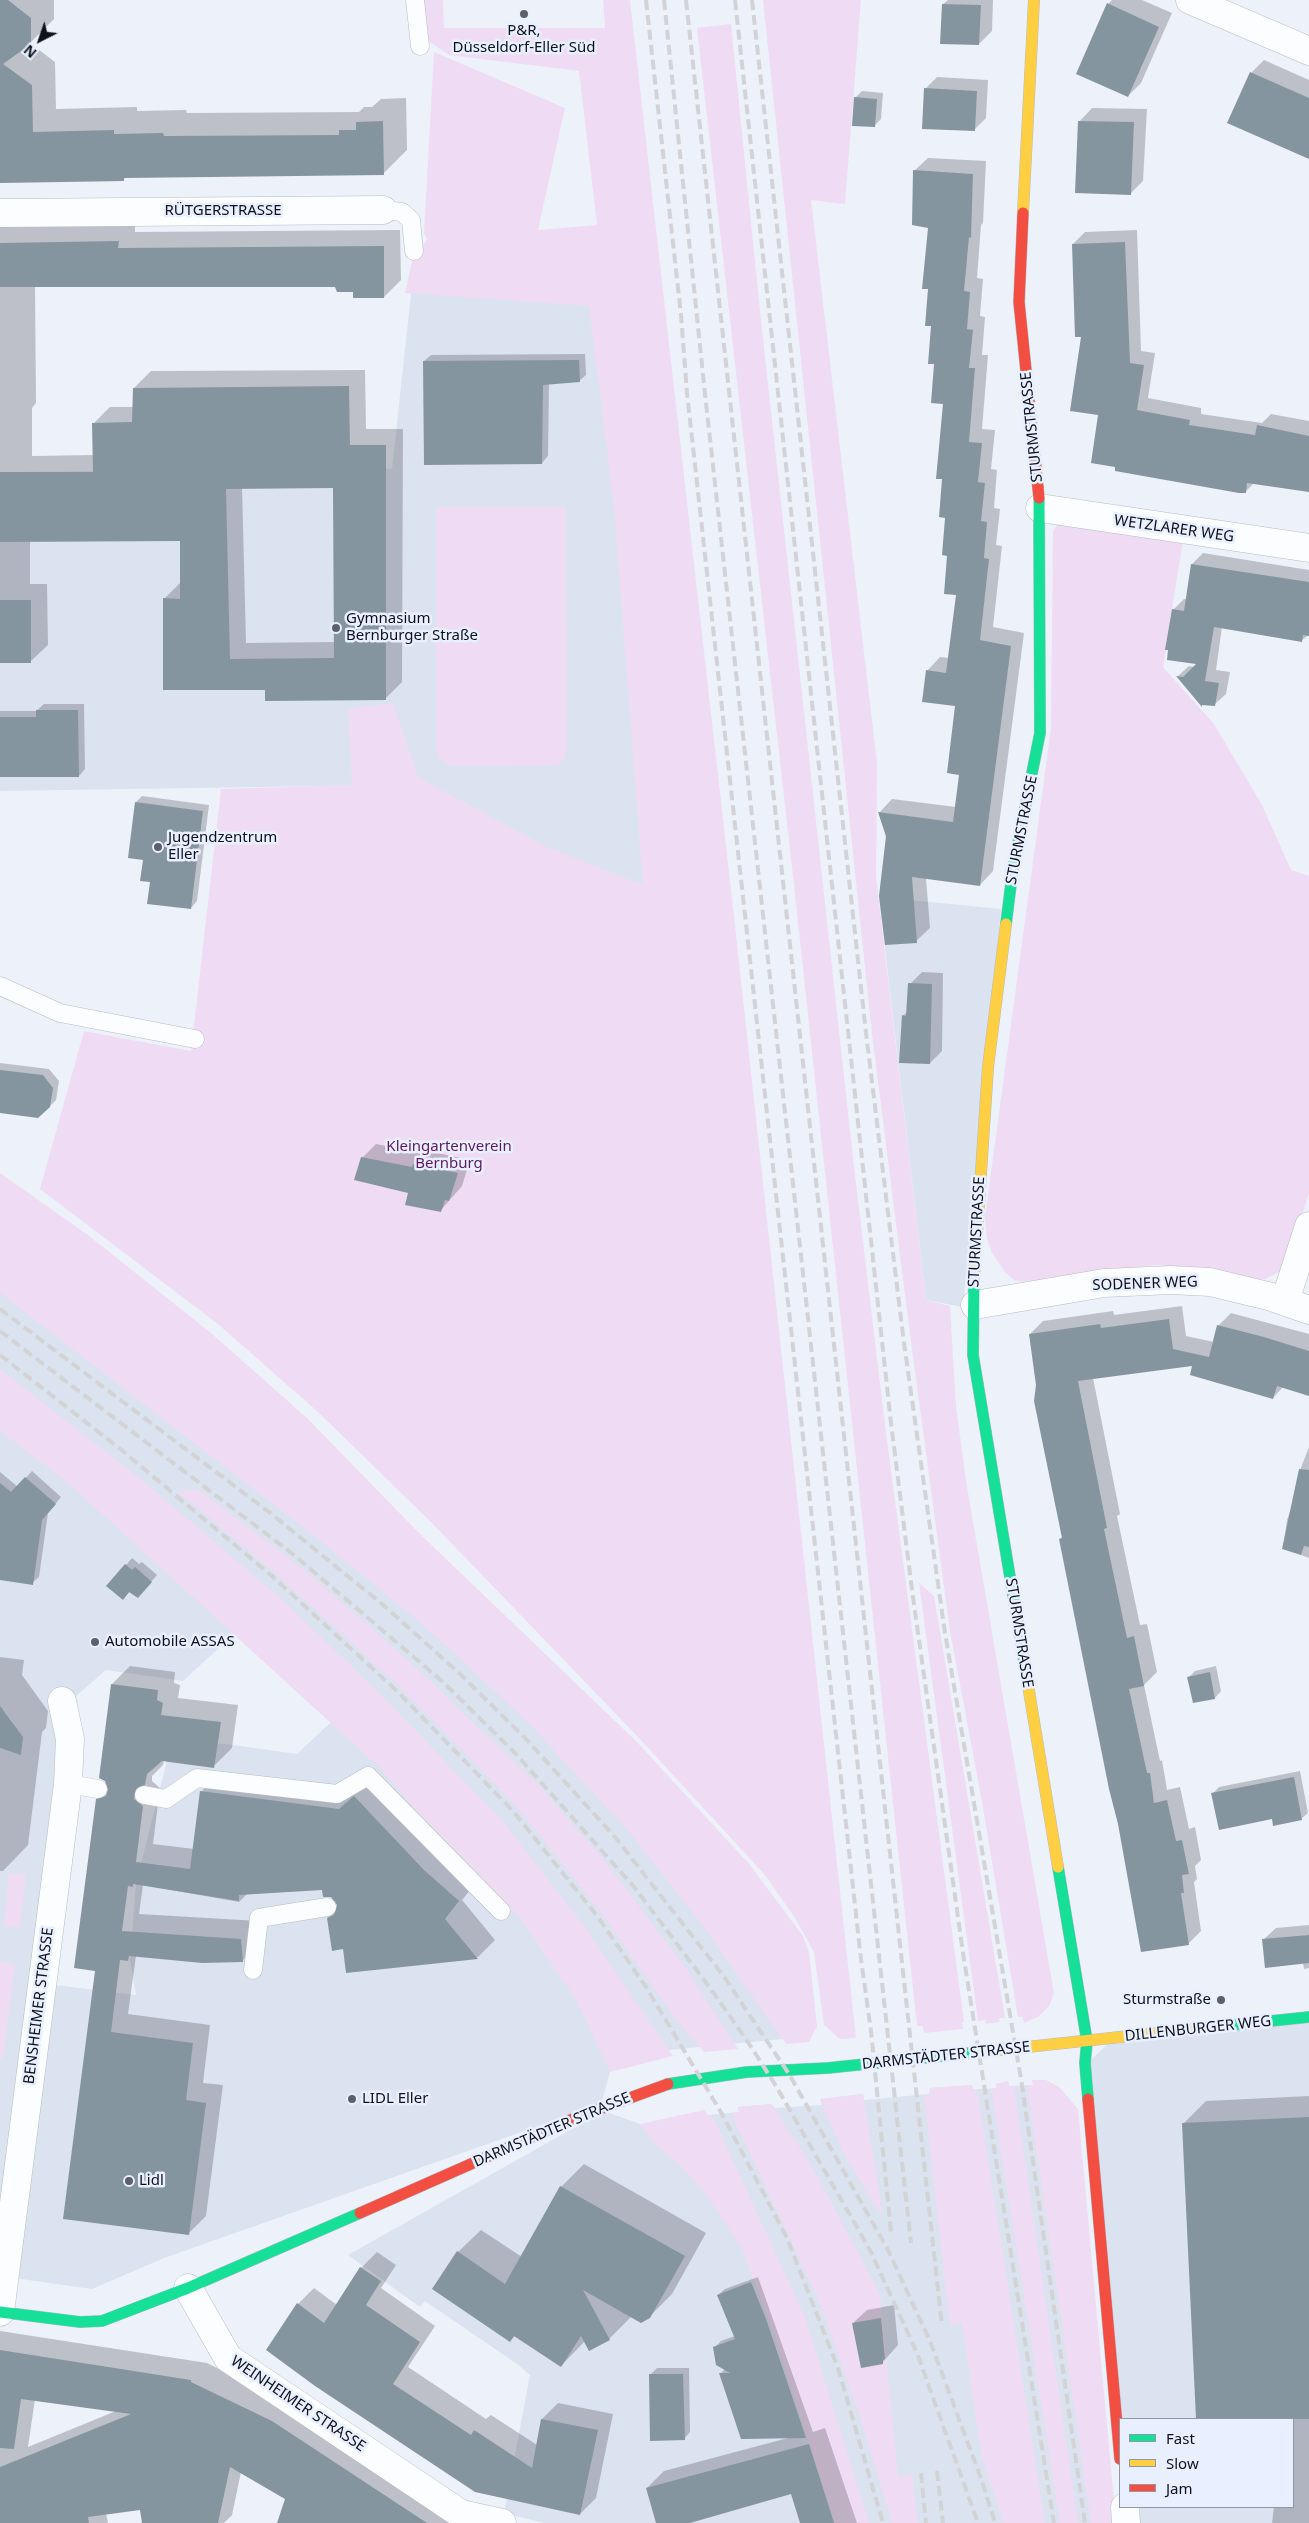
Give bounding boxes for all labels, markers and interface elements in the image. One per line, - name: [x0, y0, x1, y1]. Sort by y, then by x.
- marker: P&R, Düsseldorf-Eller Süd: [518, 8, 530, 20]
- north arrow: [15, 15, 65, 65]
- place label: P&R, Düsseldorf-Eller Süd: [453, 22, 595, 57]
- text: N: [19, 41, 40, 63]
- street label: RÜTGERSTRASSE: [164, 202, 282, 220]
- street label: STURMSTRASSE: [1017, 371, 1047, 483]
- street label: WETZLARER WEG: [1113, 512, 1235, 546]
- place label: Gymnasium Bernburger Straße: [346, 610, 478, 645]
- marker: Gymnasium Bernburger Straße: [330, 622, 342, 634]
- street label: STURMSTRASSE: [1003, 774, 1041, 886]
- place label: Jugendzentrum Eller: [168, 829, 277, 864]
- marker: Jugendzentrum Eller: [152, 841, 164, 853]
- park label: Kleingartenverein Bernburg: [386, 1138, 512, 1173]
- street label: STURMSTRASSE: [965, 1176, 989, 1288]
- street label: SODENER WEG: [1092, 1273, 1198, 1295]
- street label: STURMSTRASSE: [1001, 1577, 1037, 1689]
- place label: Automobile ASSAS: [105, 1633, 235, 1651]
- marker: Automobile ASSAS: [89, 1636, 101, 1648]
- street label: BENSHEIMER STRASSE: [20, 1927, 58, 2085]
- place label: Sturmstraße: [1123, 1991, 1211, 2009]
- marker: Sturmstraße: [1215, 1994, 1227, 2006]
- street label: DILLENBURGER WEG: [1124, 2012, 1272, 2046]
- street label: DARMSTÄDTER STRASSE: [861, 2038, 1031, 2074]
- street label: DARMSTÄDTER STRASSE: [471, 2089, 633, 2171]
- place label: LIDL Eller: [362, 2090, 428, 2108]
- marker: LIDL Eller: [346, 2093, 358, 2105]
- place label: Lidl: [139, 2172, 164, 2190]
- marker: Lidl: [123, 2175, 135, 2187]
- street label: WEINHEIMER STRASSE: [227, 2352, 369, 2456]
- legend: [1119, 2418, 1294, 2508]
- text: Fast: [1166, 2428, 1195, 2448]
- text: Slow: [1166, 2453, 1199, 2473]
- text: Jam: [1166, 2478, 1193, 2498]

